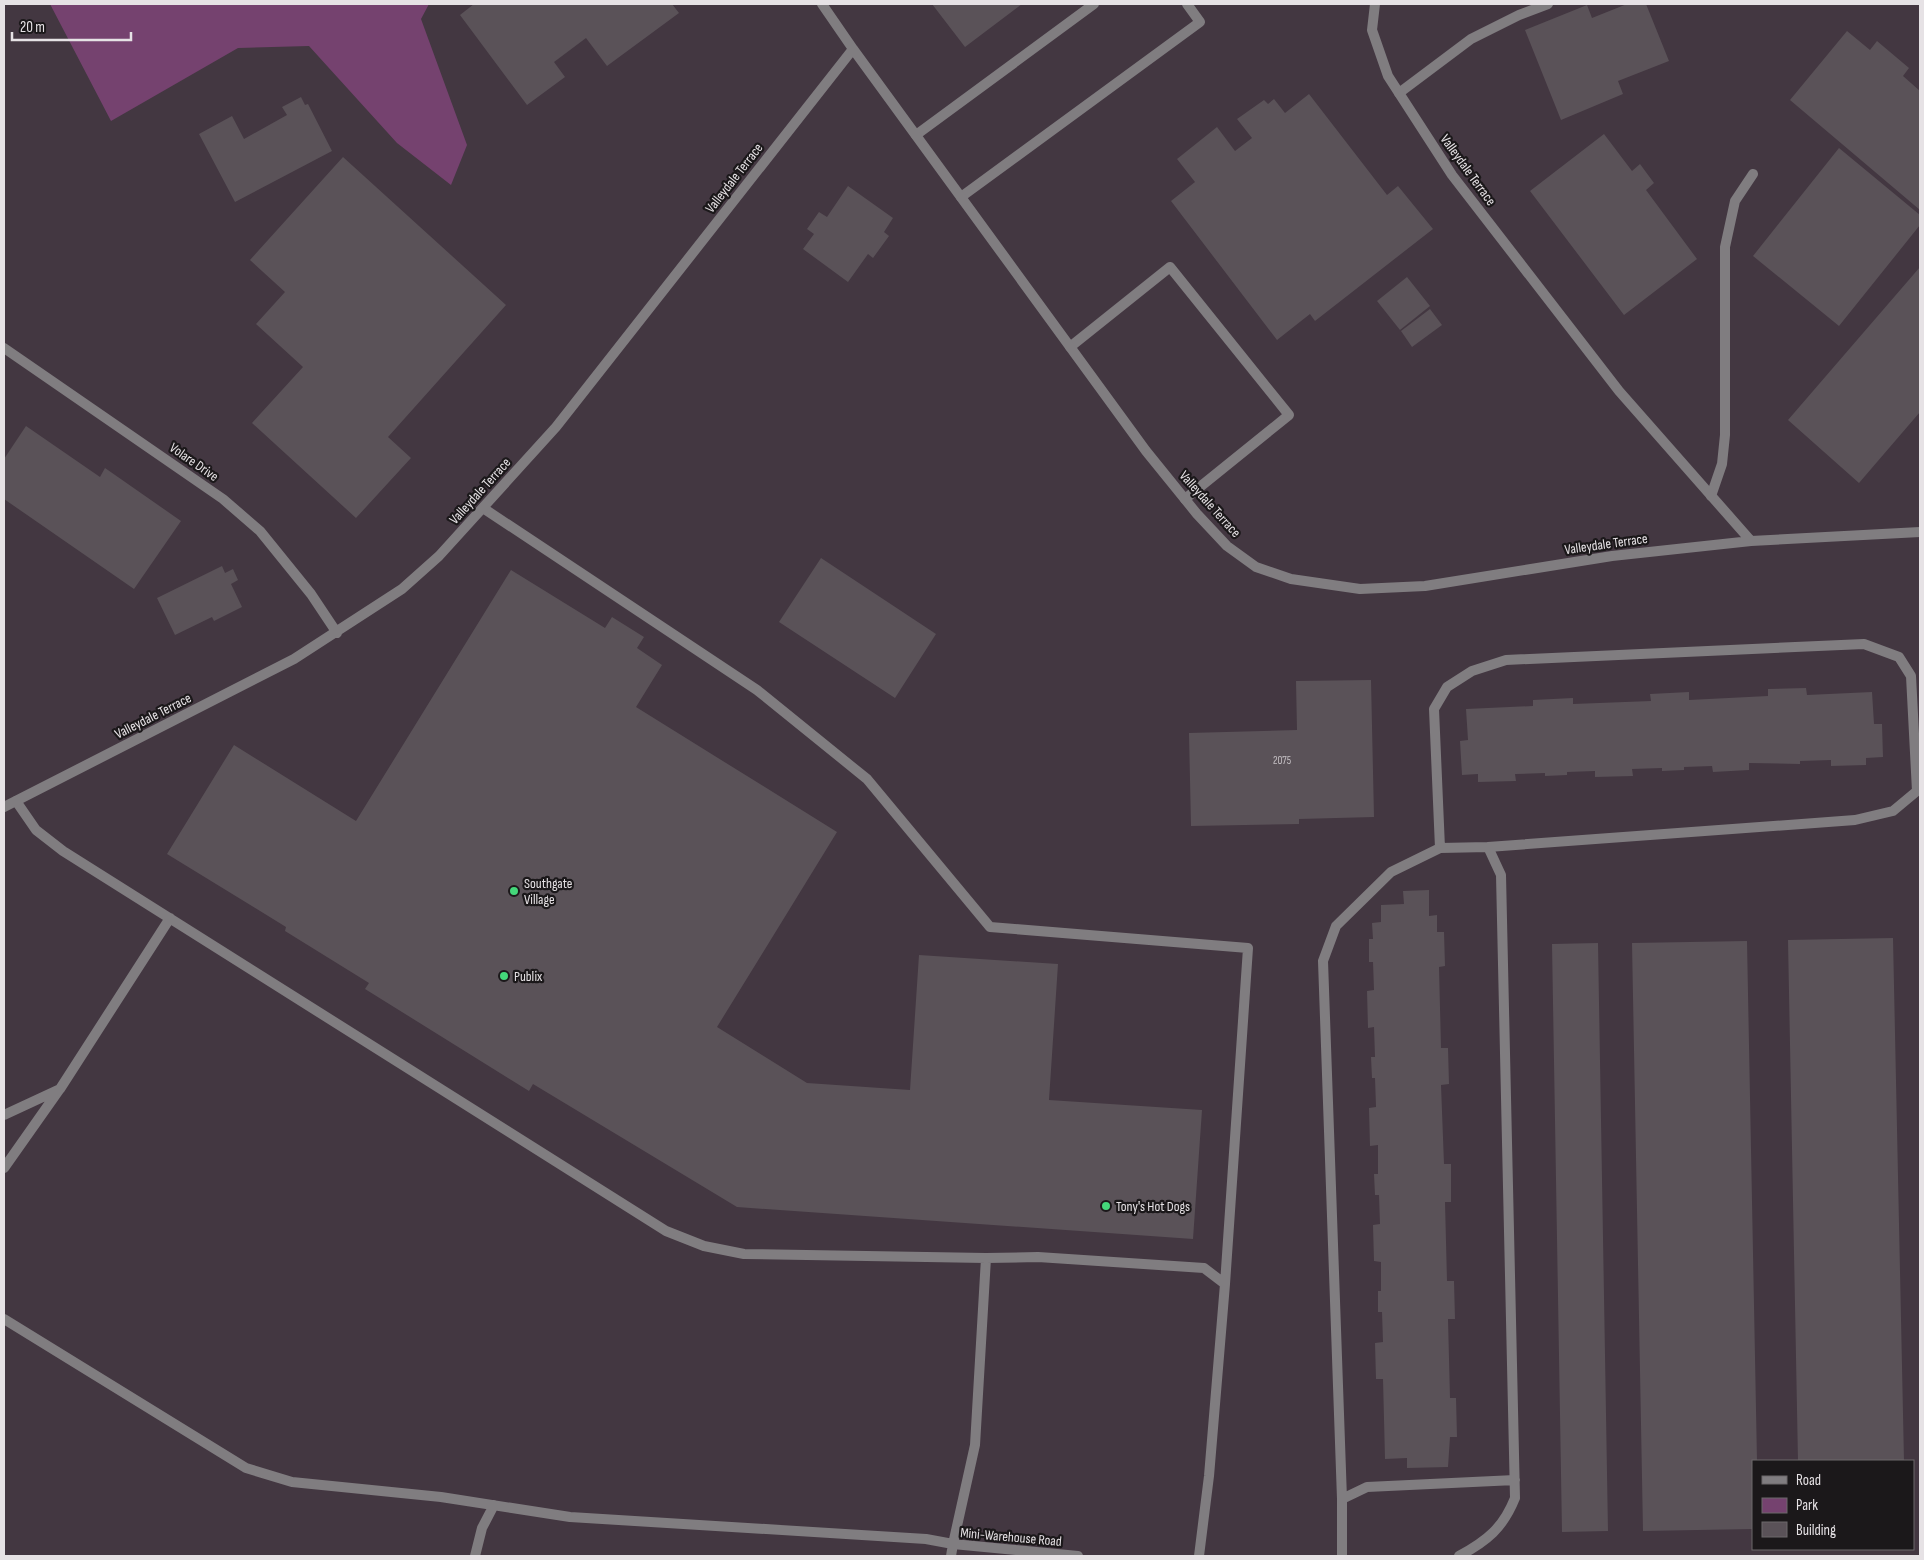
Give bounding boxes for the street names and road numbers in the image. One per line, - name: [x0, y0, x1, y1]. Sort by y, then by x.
- street label: Valleydale Terrace: [1437, 131, 1499, 209]
- street label: Valleydale Terrace: [702, 140, 766, 216]
- street label: Volare Drive: [166, 439, 222, 485]
- street label: Valleydale Terrace: [446, 454, 514, 528]
- street label: Valleydale Terrace: [1176, 467, 1244, 541]
- street label: Valleydale Terrace: [1563, 530, 1649, 558]
- street label: Valleydale Terrace: [112, 689, 194, 743]
- street label: Mini-Warehouse Road: [960, 1524, 1063, 1550]

